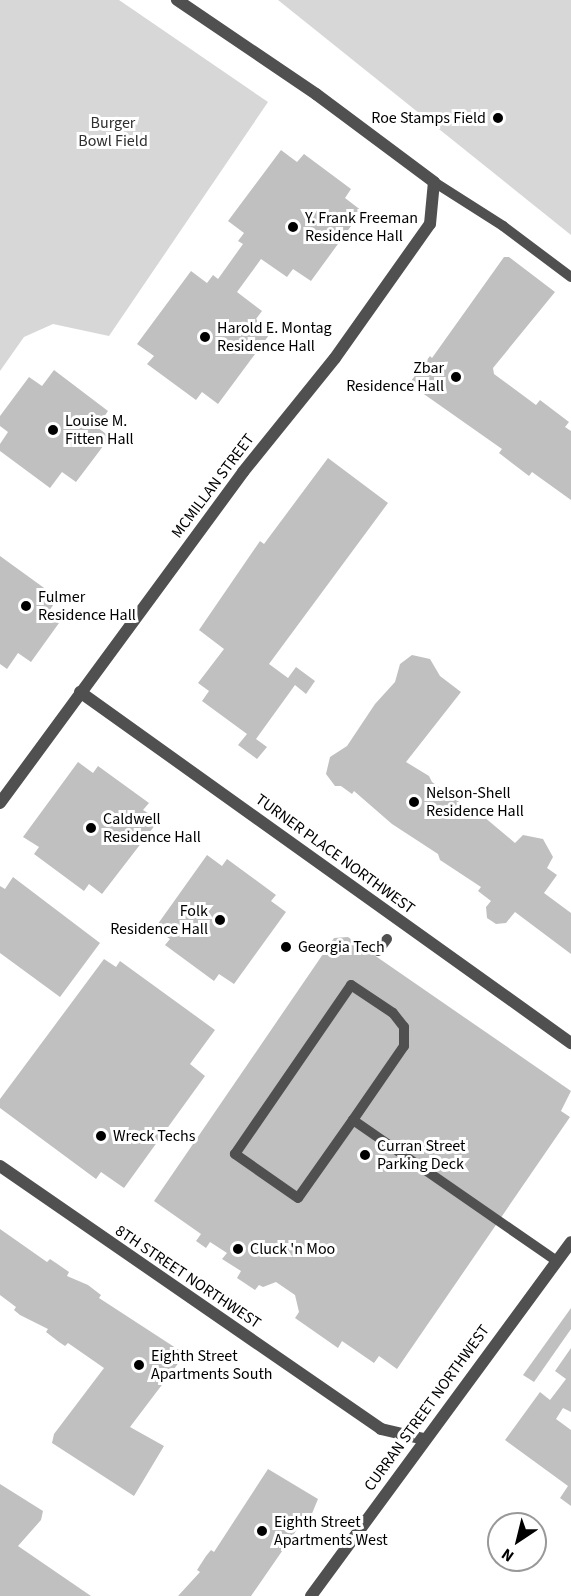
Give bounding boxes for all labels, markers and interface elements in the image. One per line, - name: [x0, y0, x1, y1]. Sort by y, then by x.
- place label: Roe Stamps Field: [371, 108, 486, 128]
- marker: Roe Stamps Field: [491, 111, 505, 125]
- park label: Burger Bowl Field: [78, 113, 148, 151]
- place label: Y. Frank Freeman Residence Hall: [305, 208, 418, 246]
- marker: Y. Frank Freeman Residence Hall: [286, 220, 300, 234]
- place label: Harold E. Montag Residence Hall: [217, 318, 332, 356]
- marker: Harold E. Montag Residence Hall: [198, 330, 212, 344]
- place label: Zbar Residence Hall: [346, 358, 444, 396]
- marker: Zbar Residence Hall: [449, 370, 463, 384]
- place label: Louise M. Fitten Hall: [65, 411, 134, 449]
- marker: Louise M. Fitten Hall: [46, 423, 60, 437]
- street label: MCMILLAN STREET: [167, 430, 259, 542]
- place label: Fulmer Residence Hall: [38, 587, 136, 625]
- marker: Fulmer Residence Hall: [19, 599, 33, 613]
- place label: Nelson-Shell Residence Hall: [426, 783, 524, 821]
- street label: TURNER PLACE NORTHWEST: [252, 790, 418, 918]
- marker: Nelson-Shell Residence Hall: [407, 795, 421, 809]
- place label: Caldwell Residence Hall: [103, 809, 201, 847]
- marker: Caldwell Residence Hall: [84, 821, 98, 835]
- place label: Folk Residence Hall: [110, 901, 208, 939]
- marker: Folk Residence Hall: [213, 913, 227, 927]
- place label: Georgia Tech: [298, 937, 385, 957]
- marker: Georgia Tech: [279, 940, 293, 954]
- place label: Wreck Techs: [113, 1126, 195, 1146]
- marker: Wreck Techs: [94, 1129, 108, 1143]
- place label: Curran Street Parking Deck: [377, 1136, 466, 1174]
- marker: Curran Street Parking Deck: [358, 1148, 372, 1162]
- street label: 8TH STREET NORTHWEST: [112, 1221, 264, 1333]
- place label: Cluck 'n Moo: [250, 1239, 335, 1259]
- marker: Cluck 'n Moo: [231, 1242, 245, 1256]
- street label: CURRAN STREET NORTHWEST: [360, 1321, 494, 1495]
- place label: Eighth Street Apartments South: [151, 1346, 273, 1384]
- marker: Eighth Street Apartments South: [132, 1358, 146, 1372]
- place label: Eighth Street Apartments West: [274, 1512, 388, 1550]
- north arrow: [487, 1512, 547, 1572]
- marker: Eighth Street Apartments West: [255, 1524, 269, 1538]
- text: N: [497, 1543, 518, 1567]

